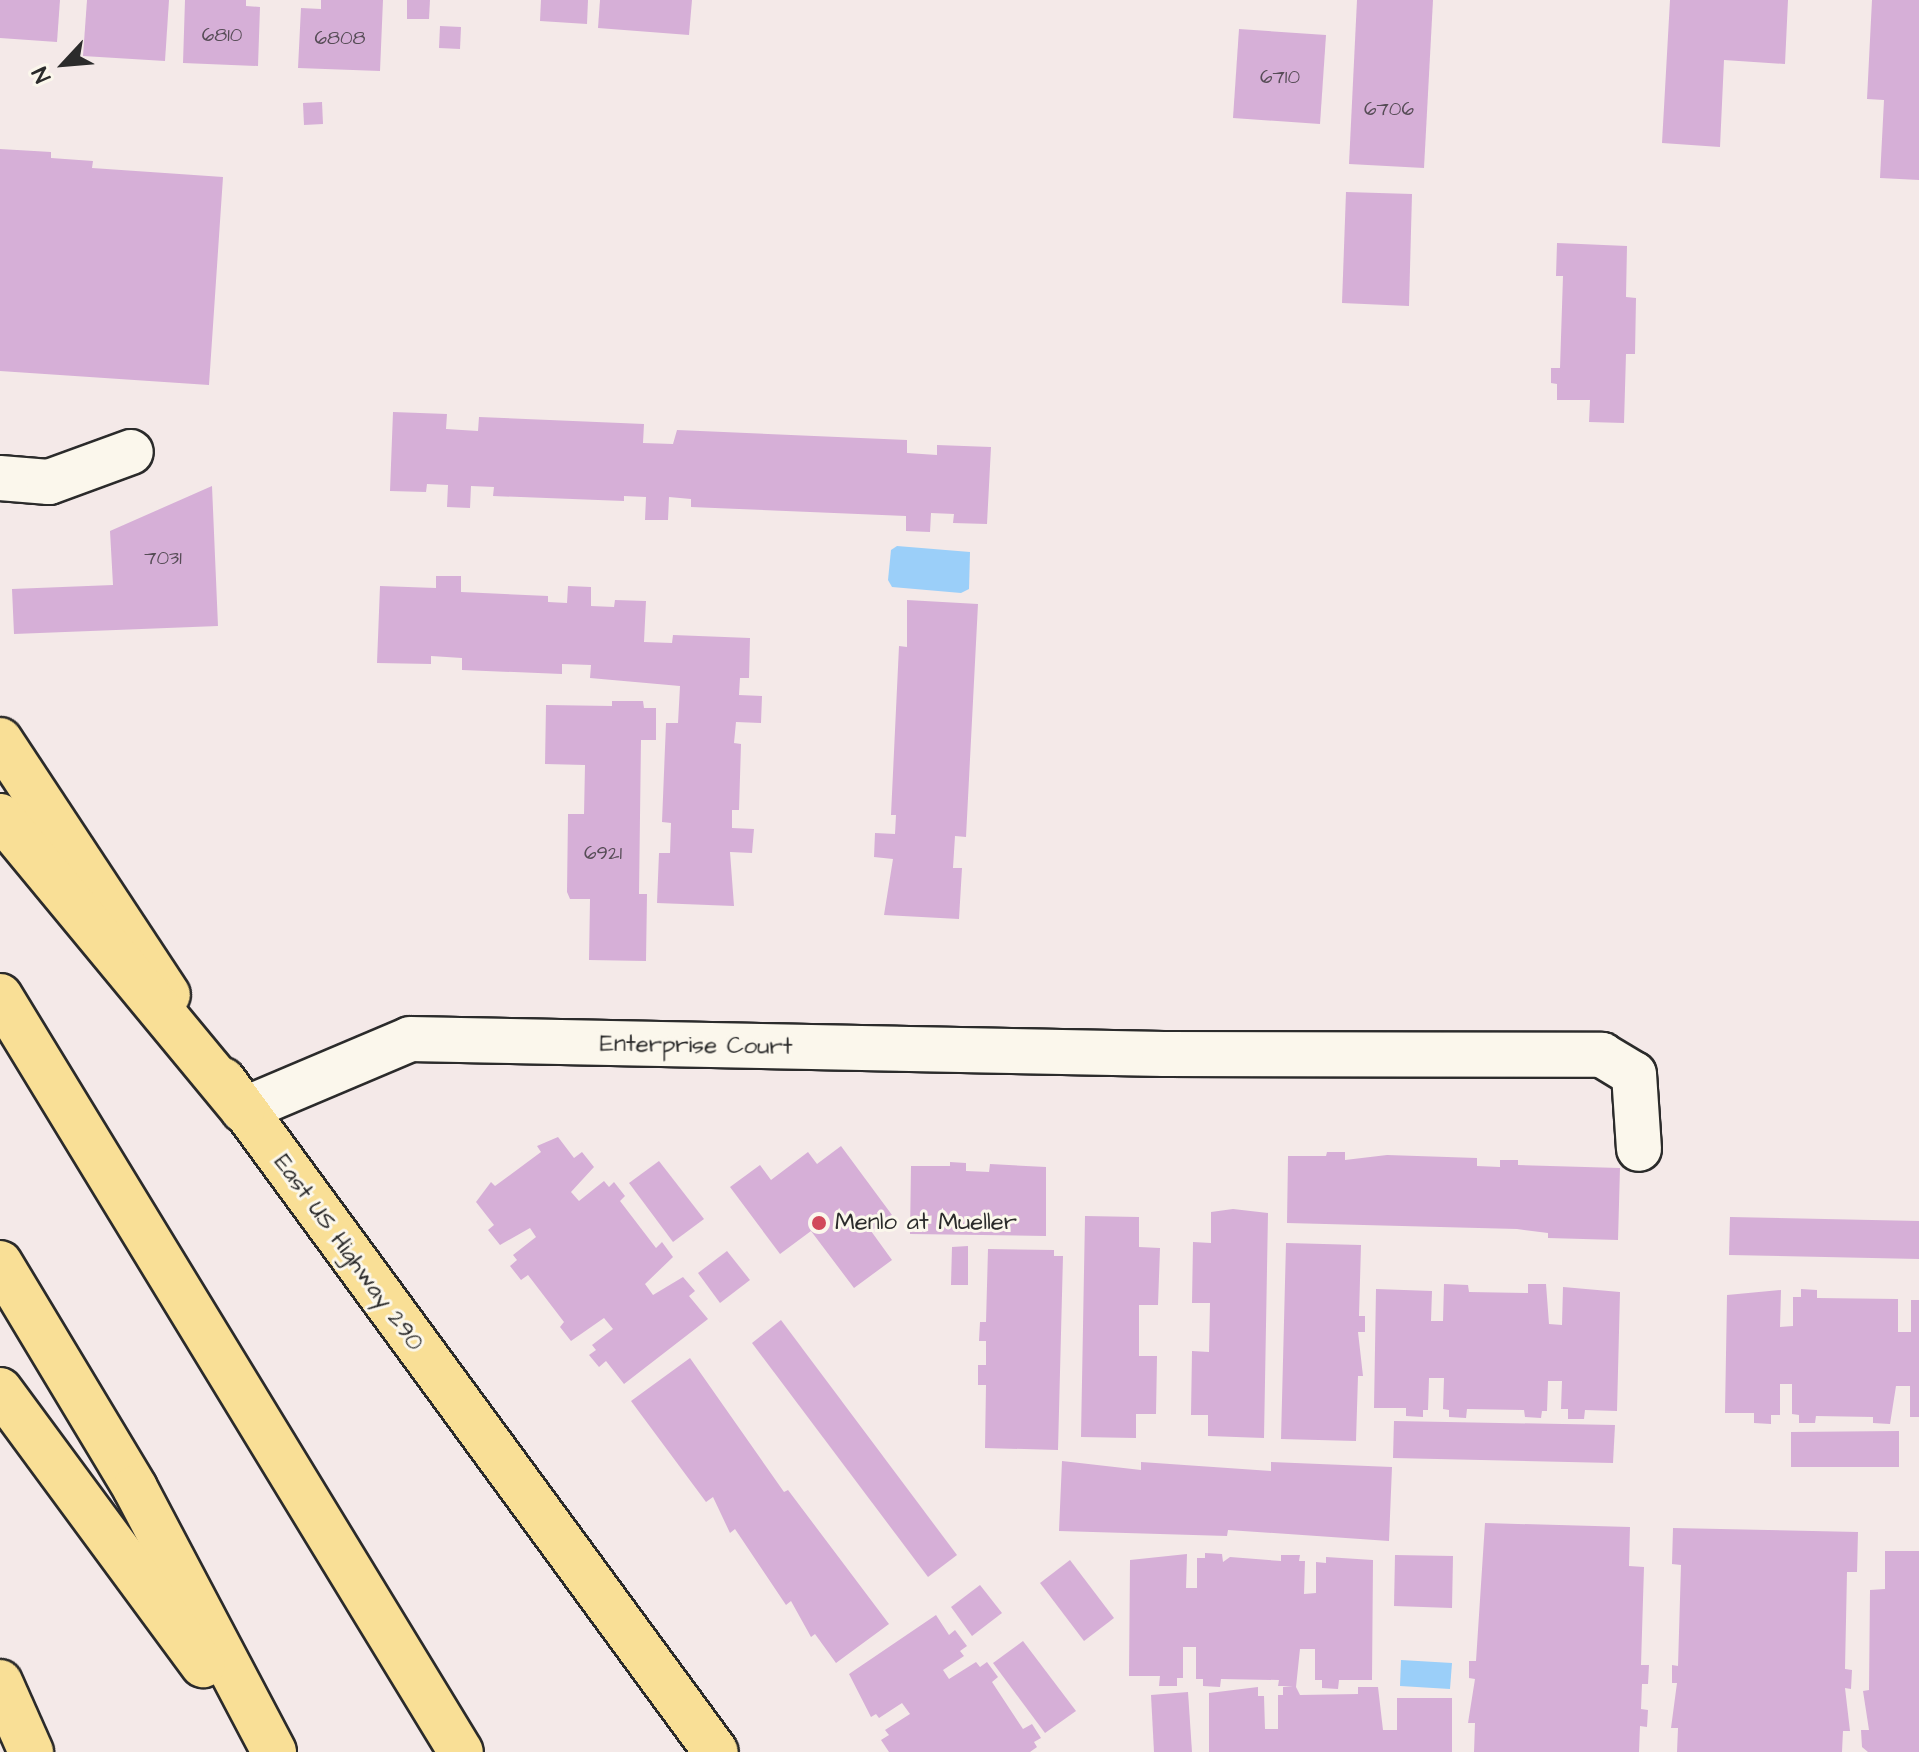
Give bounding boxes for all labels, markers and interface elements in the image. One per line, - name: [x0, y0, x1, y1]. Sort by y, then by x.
- house number: 6810: [202, 23, 242, 47]
- north arrow: [24, 24, 104, 104]
- house number: 6808: [314, 26, 366, 50]
- text: N: [25, 62, 59, 88]
- house number: 6710: [1260, 65, 1300, 89]
- house number: 6706: [1364, 97, 1414, 121]
- house number: 7031: [144, 546, 182, 570]
- house number: 6921: [584, 841, 622, 865]
- street label: Enterprise Court: [599, 1030, 793, 1062]
- street label: East US Highway 290: [267, 1149, 429, 1357]
- place label: Menlo at Mueller: [835, 1209, 1017, 1237]
- marker: Menlo at Mueller: [810, 1214, 828, 1232]

